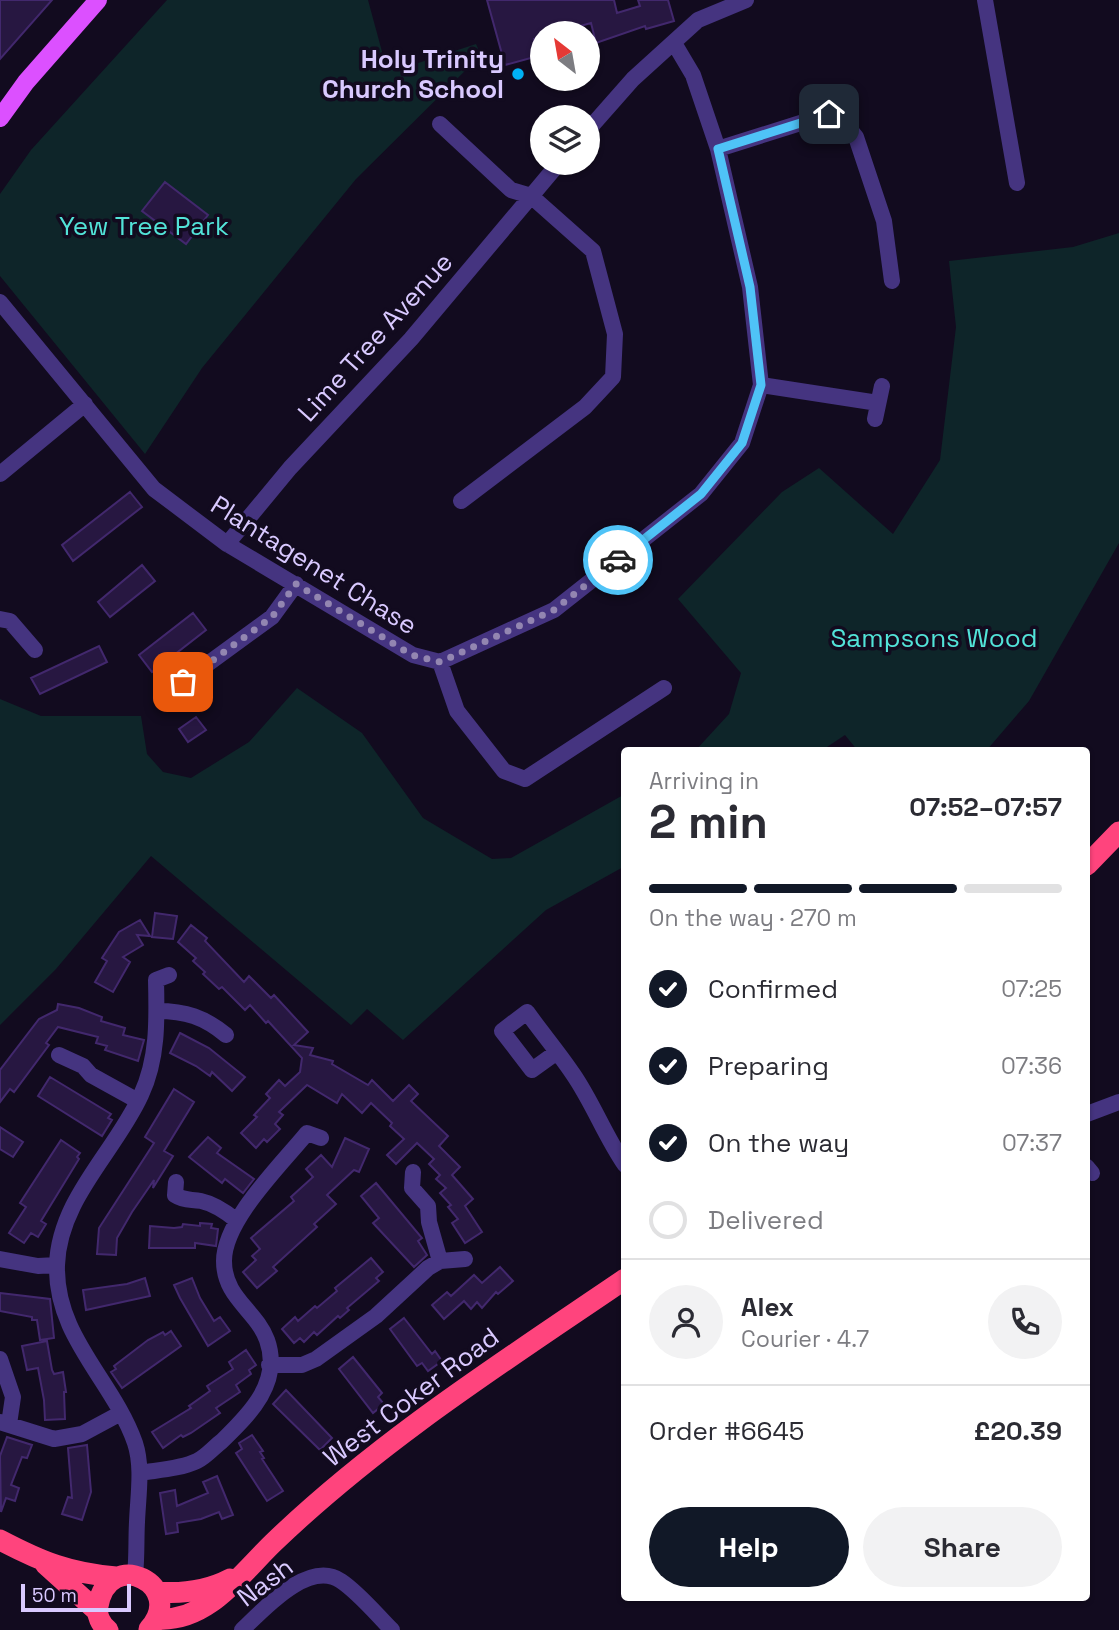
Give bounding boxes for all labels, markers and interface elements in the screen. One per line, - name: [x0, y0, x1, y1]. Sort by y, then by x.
- north arrow: [530, 21, 600, 91]
- map controls: [530, 21, 600, 175]
- place label: Holy Trinity Church School: [322, 42, 504, 106]
- marker: Holy Trinity Church School: [510, 66, 526, 82]
- pin: [799, 84, 859, 144]
- icon: home: [810, 95, 848, 133]
- button: layers: [530, 105, 600, 175]
- park label: Yew Tree Park: [59, 209, 229, 243]
- street label: Lime Tree Avenue: [290, 245, 460, 429]
- street label: Plantagenet Chase: [204, 488, 424, 642]
- courier: [583, 525, 653, 595]
- icon: car: [599, 541, 637, 579]
- park label: Sampsons Wood: [830, 621, 1038, 655]
- pin: [153, 652, 213, 712]
- icon: bag: [164, 663, 202, 701]
- text: Arriving in: [649, 766, 759, 796]
- text: 07:52–07:57: [909, 790, 1062, 824]
- text: 2 min: [649, 793, 768, 851]
- text: On the way · 270 m: [649, 903, 857, 933]
- icon: check: [649, 970, 687, 1008]
- text: Confirmed: [708, 972, 838, 1006]
- text: 07:25: [1001, 974, 1062, 1004]
- icon: check: [649, 1047, 687, 1085]
- text: Preparing: [708, 1049, 829, 1083]
- text: 07:36: [1001, 1051, 1062, 1081]
- icon: check: [649, 1124, 687, 1162]
- text: On the way: [708, 1126, 849, 1160]
- text: 07:37: [1002, 1128, 1062, 1158]
- text: Delivered: [708, 1203, 824, 1237]
- button: person: [649, 1285, 723, 1359]
- button: phone: [988, 1285, 1062, 1359]
- text: Alex: [741, 1290, 794, 1324]
- street label: West Coker Road: [316, 1320, 506, 1474]
- text: Courier · 4.7: [741, 1324, 869, 1354]
- text: Order #6645: [649, 1414, 804, 1448]
- text: £20.39: [974, 1414, 1062, 1448]
- button: Help: [649, 1507, 849, 1587]
- button: Share: [863, 1507, 1062, 1587]
- street label: Nash: [230, 1550, 300, 1614]
- scale bar: [21, 1581, 131, 1613]
- text: 50 m: [32, 1583, 77, 1608]

